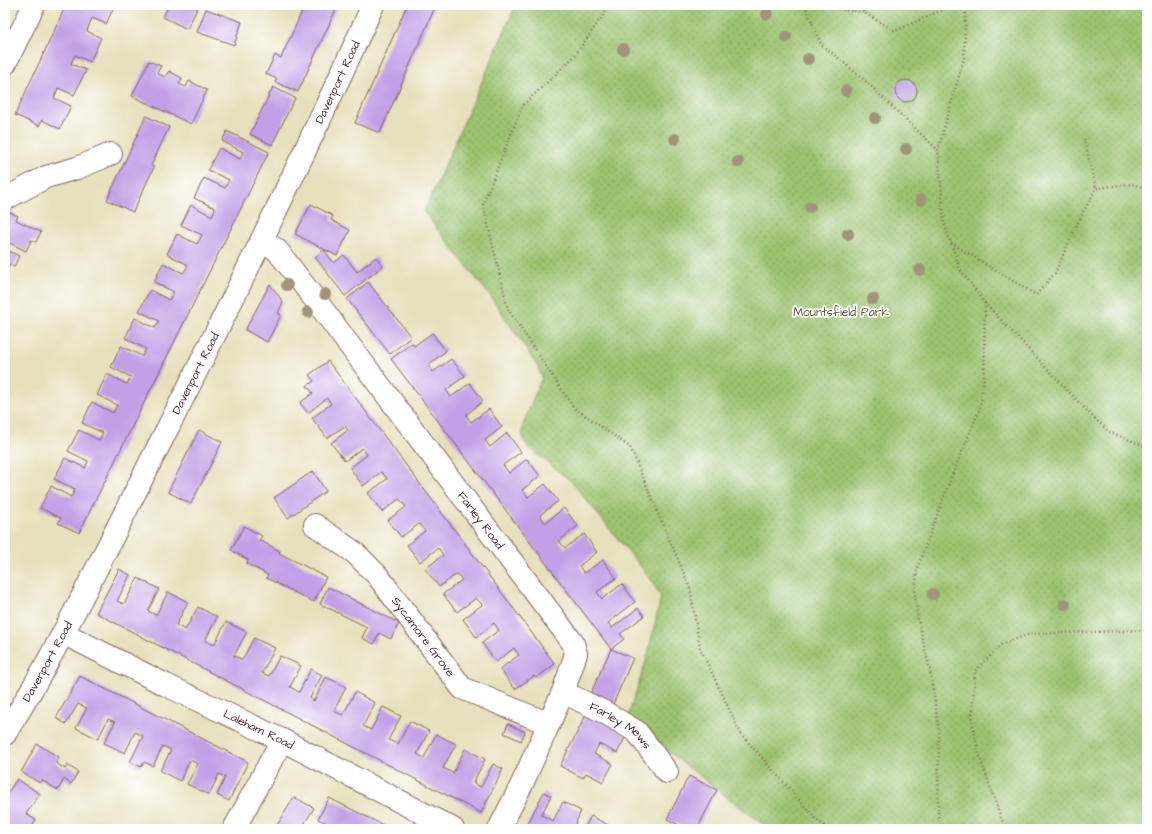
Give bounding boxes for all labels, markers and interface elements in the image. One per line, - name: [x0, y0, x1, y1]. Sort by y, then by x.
- street label: Davenport Road: [311, 38, 365, 127]
- park label: Mountsfield Park: [793, 304, 889, 321]
- street label: Davenport Road: [168, 330, 224, 417]
- street label: Farley Road: [453, 488, 508, 553]
- street label: Sycamore Grove: [387, 593, 459, 681]
- street label: Davenport Road: [18, 618, 77, 705]
- street label: Farley Mews: [586, 698, 655, 753]
- street label: Laleham Road: [220, 705, 297, 754]

